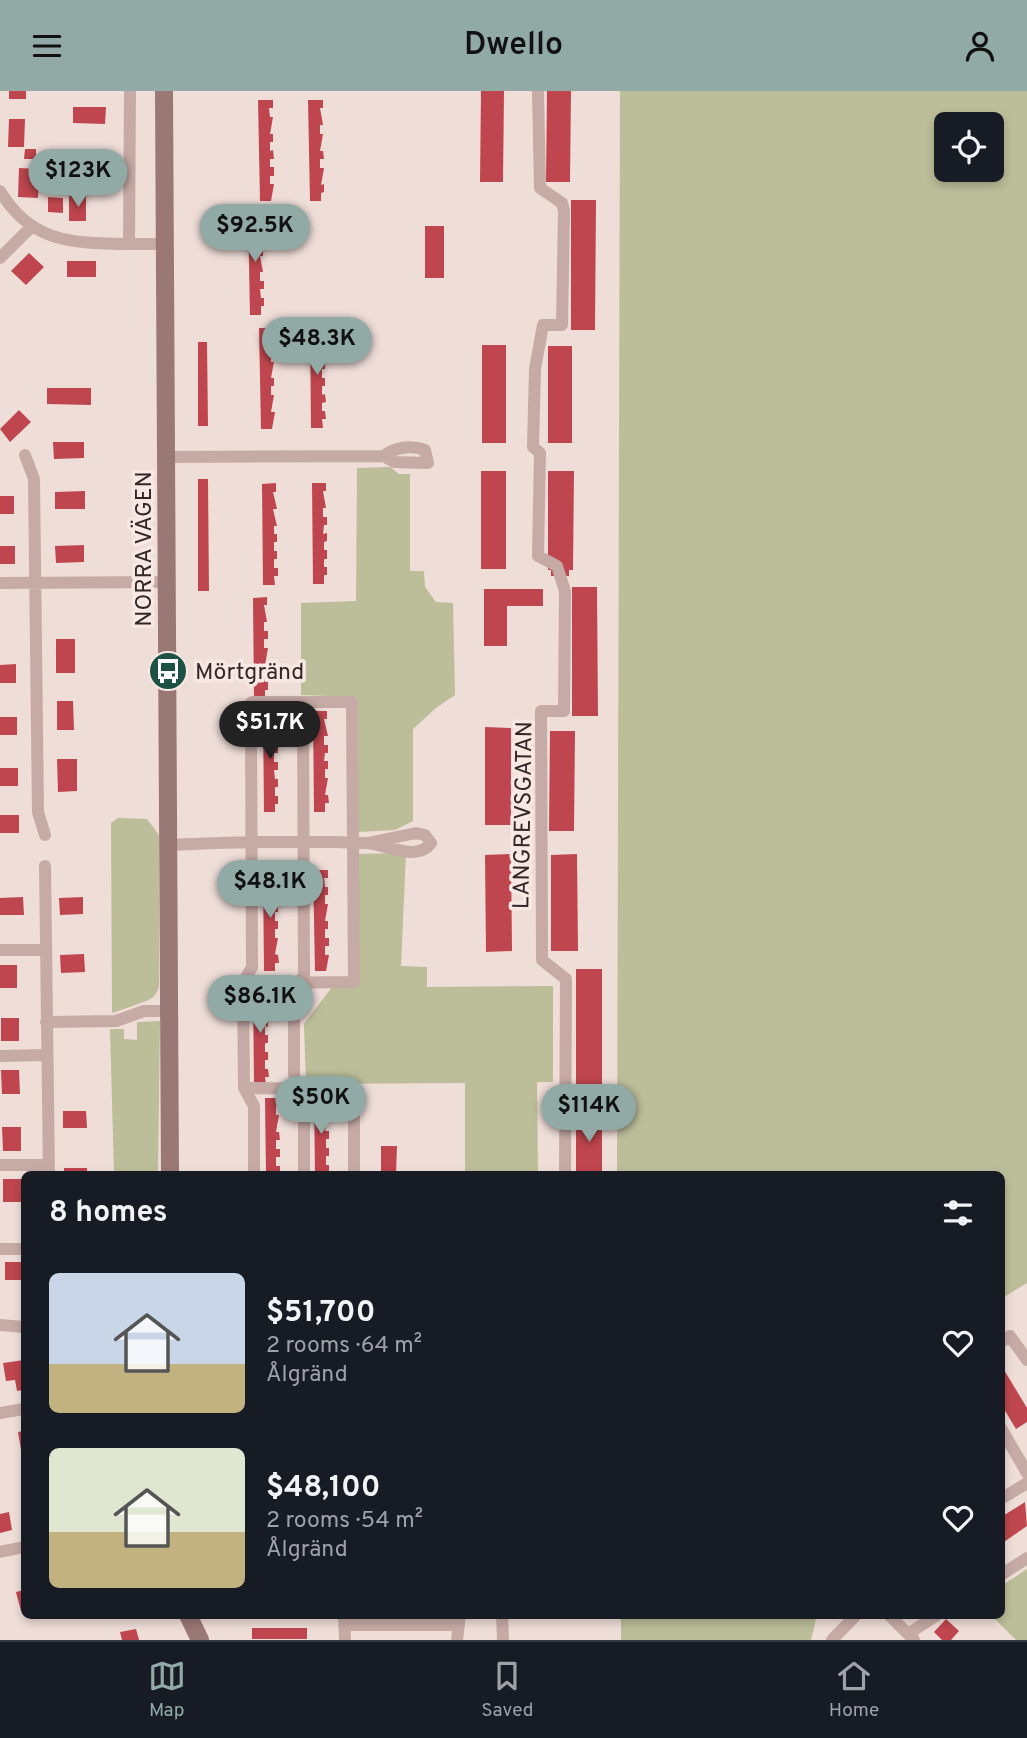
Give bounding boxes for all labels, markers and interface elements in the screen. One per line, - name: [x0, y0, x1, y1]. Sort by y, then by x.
- text: Dwello: [464, 26, 563, 66]
- icon: menu: [28, 27, 66, 65]
- icon: person: [961, 27, 999, 65]
- map controls: [934, 112, 1004, 182]
- button: locate: [934, 112, 1004, 182]
- pin: $123K: [29, 149, 127, 209]
- text: $123K: [44, 157, 112, 186]
- pin: $92.5K: [198, 205, 312, 264]
- text: $92.5K: [216, 212, 294, 241]
- pin: $48.3K: [260, 317, 374, 377]
- text: $48.3K: [278, 325, 356, 354]
- street label: NORRA VÄGEN: [130, 471, 160, 627]
- bus stop icon: Mörtgränd: [147, 650, 189, 692]
- place label: Mörtgränd: [195, 659, 304, 688]
- pin: $51.7K: [213, 701, 327, 761]
- text: $51.7K: [235, 709, 305, 738]
- street label: LANGREVSGATAN: [508, 721, 541, 909]
- pin: $48.1K: [213, 861, 327, 920]
- text: $48.1K: [233, 868, 307, 897]
- pin: $86.1K: [203, 975, 317, 1035]
- text: $86.1K: [223, 983, 297, 1012]
- pin: $50K: [280, 1077, 362, 1136]
- text: $50K: [291, 1084, 351, 1113]
- pin: $114K: [540, 1084, 638, 1144]
- text: $114K: [557, 1092, 621, 1121]
- icon: filters: [939, 1194, 977, 1232]
- text: 8 homes: [49, 1195, 168, 1232]
- text: $51,700: [266, 1295, 375, 1332]
- icon: home: [105, 1301, 189, 1385]
- icon: heart: [939, 1324, 977, 1362]
- text: 2 rooms · 64 m²: [266, 1332, 422, 1361]
- text: Ålgränd: [266, 1361, 348, 1390]
- text: $48,100: [266, 1470, 381, 1507]
- icon: home: [105, 1476, 189, 1560]
- icon: heart: [939, 1499, 977, 1537]
- text: 2 rooms · 54 m²: [266, 1507, 423, 1536]
- text: Ålgränd: [266, 1536, 348, 1565]
- tab: Map: [148, 1657, 186, 1723]
- tab: Saved: [481, 1657, 533, 1723]
- tab: Home: [829, 1657, 879, 1723]

